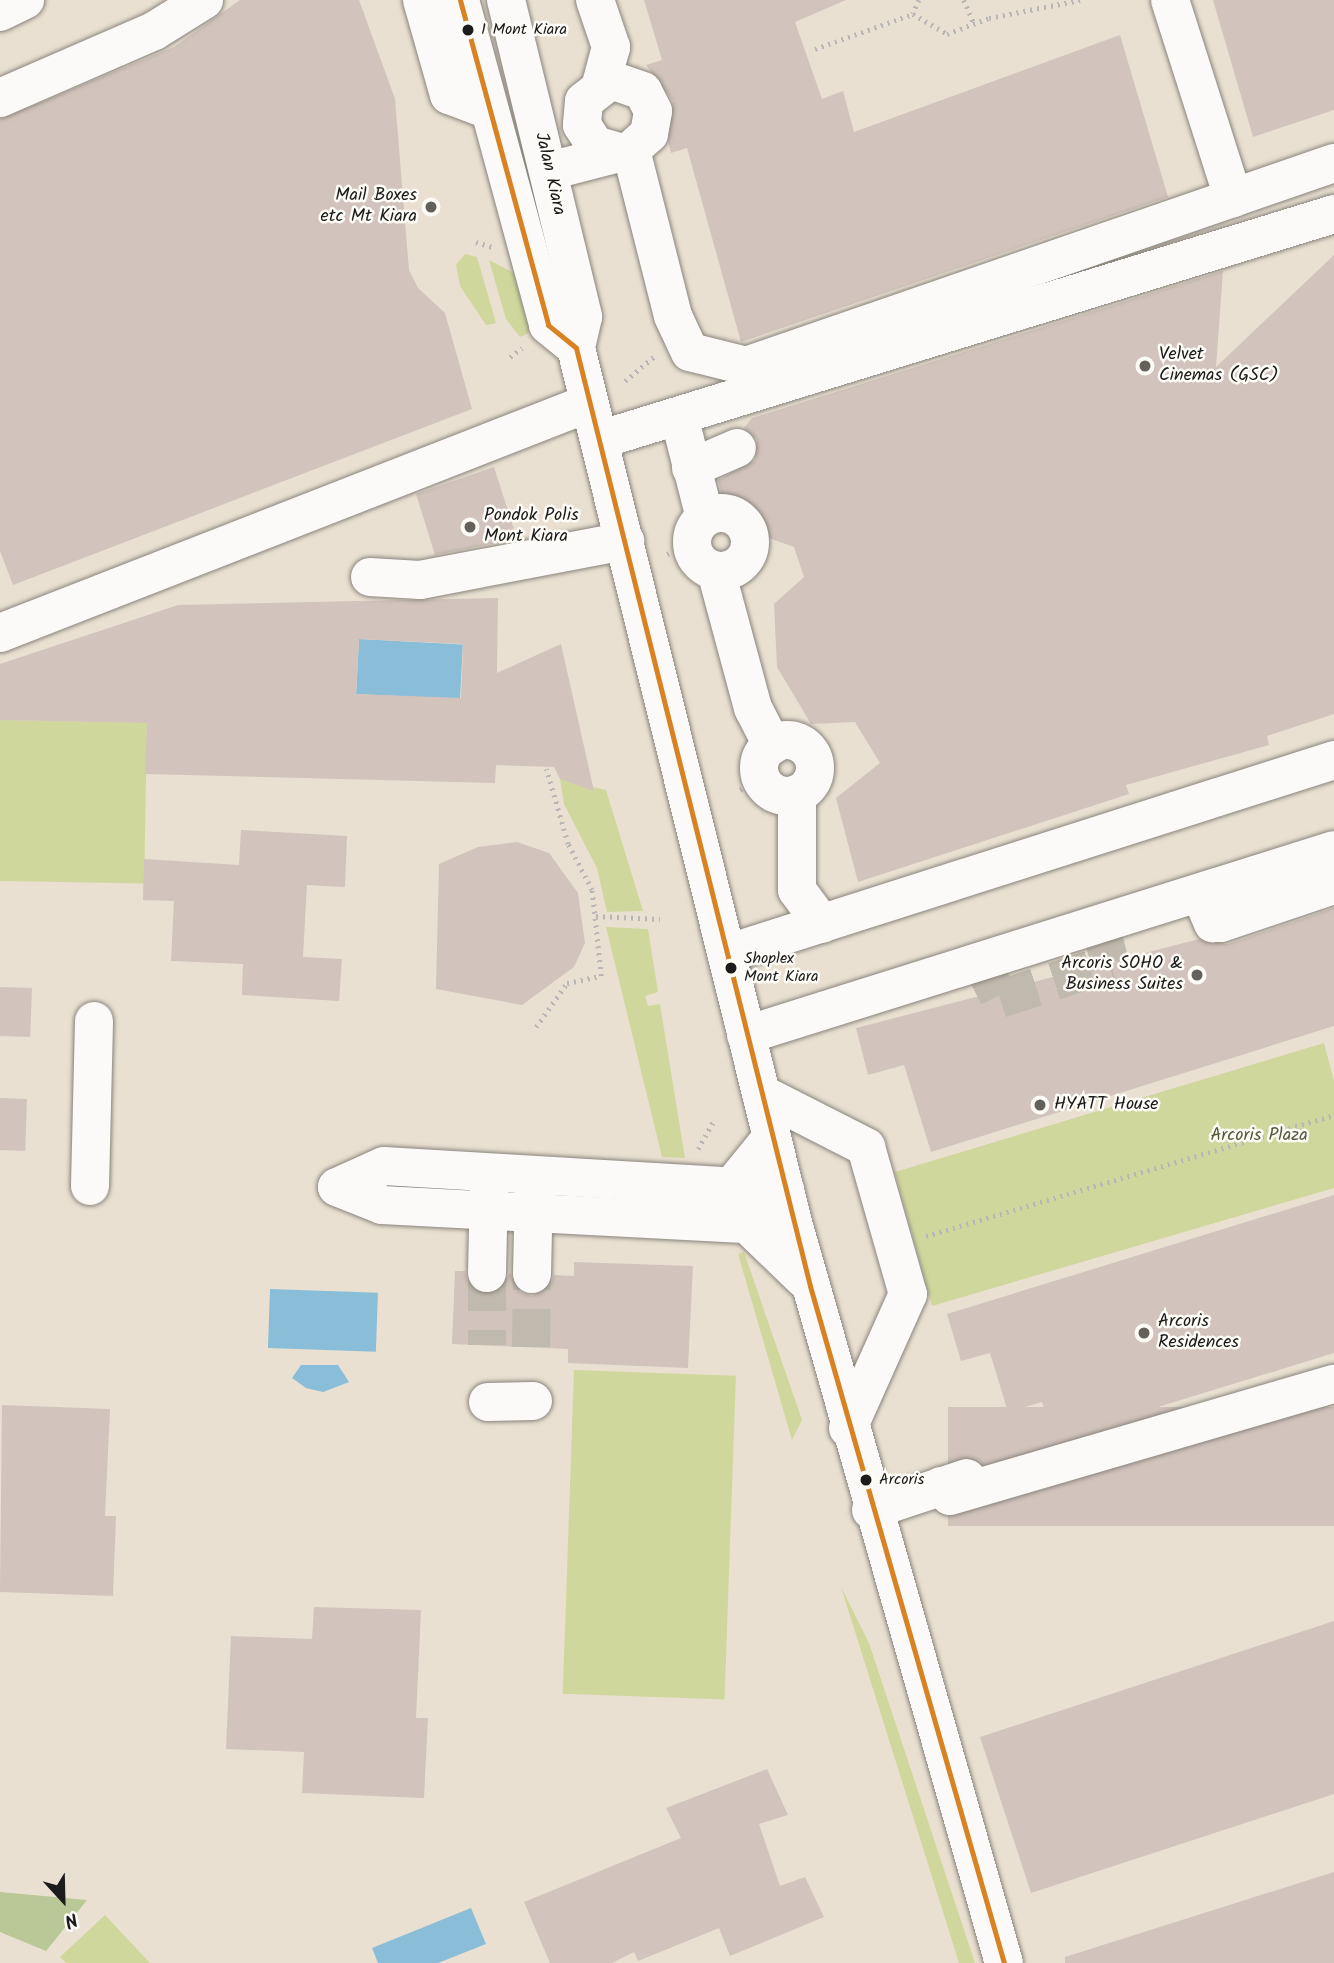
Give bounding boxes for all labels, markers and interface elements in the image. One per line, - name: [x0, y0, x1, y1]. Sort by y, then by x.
- place label: 1 Mont Kiara: [481, 20, 567, 40]
- marker: 1 Mont Kiara: [461, 23, 475, 37]
- street label: Jalan Kiara: [529, 131, 569, 217]
- place label: Mail Boxes etc Mt Kiara: [321, 186, 417, 228]
- marker: Mail Boxes etc Mt Kiara: [423, 199, 439, 215]
- place label: Velvet Cinemas (GSC): [1159, 345, 1279, 388]
- marker: Velvet Cinemas (GSC): [1137, 358, 1153, 374]
- place label: Pondok Polis Mont Kiara: [484, 506, 579, 548]
- marker: Pondok Polis Mont Kiara: [462, 519, 478, 535]
- place label: Shoplex Mont Kiara: [744, 949, 819, 987]
- place label: Arcoris SOHO & Business Suites: [1061, 954, 1183, 996]
- marker: Shoplex Mont Kiara: [724, 961, 738, 975]
- marker: Arcoris SOHO & Business Suites: [1189, 967, 1205, 983]
- place label: HYATT House: [1054, 1094, 1158, 1116]
- marker: HYATT House: [1032, 1097, 1048, 1113]
- park label: Arcoris Plaza: [1210, 1125, 1308, 1147]
- place label: Arcoris Residences: [1158, 1312, 1239, 1354]
- marker: Arcoris Residences: [1136, 1325, 1152, 1341]
- place label: Arcoris: [879, 1470, 924, 1490]
- marker: Arcoris: [859, 1473, 873, 1487]
- north arrow: [28, 1865, 98, 1935]
- text: N: [60, 1903, 82, 1936]

